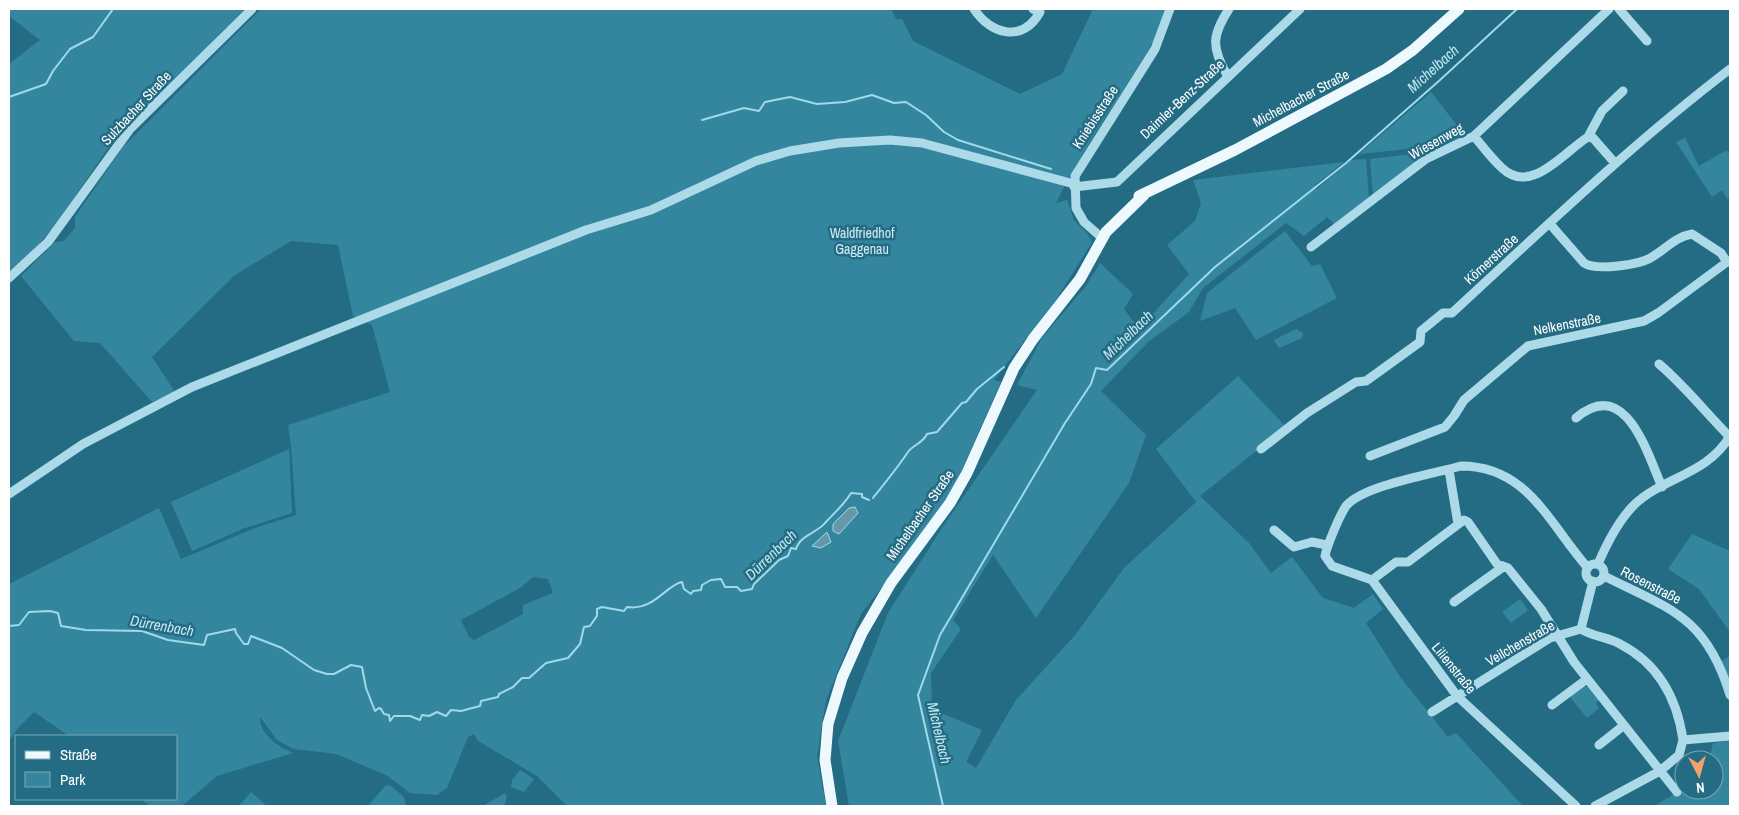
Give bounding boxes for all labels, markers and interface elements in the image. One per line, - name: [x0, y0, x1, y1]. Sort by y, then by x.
- water label: Michelbach: [1402, 40, 1463, 97]
- street label: Daimler-Benz-Straße: [1136, 55, 1228, 143]
- street label: Michelbacher Straße: [1250, 65, 1352, 131]
- street label: Sulzbacher Straße: [97, 67, 175, 149]
- street label: Kniebisstraße: [1068, 82, 1122, 152]
- street label: Wiesenweg: [1405, 118, 1467, 163]
- park label: Waldfriedhof Gaggenau: [830, 224, 895, 258]
- street label: Körnerstraße: [1460, 230, 1522, 288]
- water label: Michelbach: [1098, 305, 1158, 364]
- street label: Nelkenstraße: [1532, 309, 1602, 339]
- street label: Michelbacher Straße: [882, 466, 958, 564]
- water label: Dürrenbach: [740, 525, 801, 585]
- street label: Rosenstraße: [1618, 562, 1684, 608]
- water label: Dürrenbach: [129, 610, 196, 641]
- street label: Veilchenstraße: [1482, 616, 1558, 670]
- street label: Lilienstraße: [1428, 639, 1480, 697]
- water label: Michelbach: [922, 700, 957, 766]
- legend: [15, 735, 178, 800]
- text: Straße: [60, 744, 97, 765]
- north arrow: [1674, 750, 1724, 800]
- text: Park: [60, 769, 86, 790]
- text: N: [1695, 779, 1705, 797]

